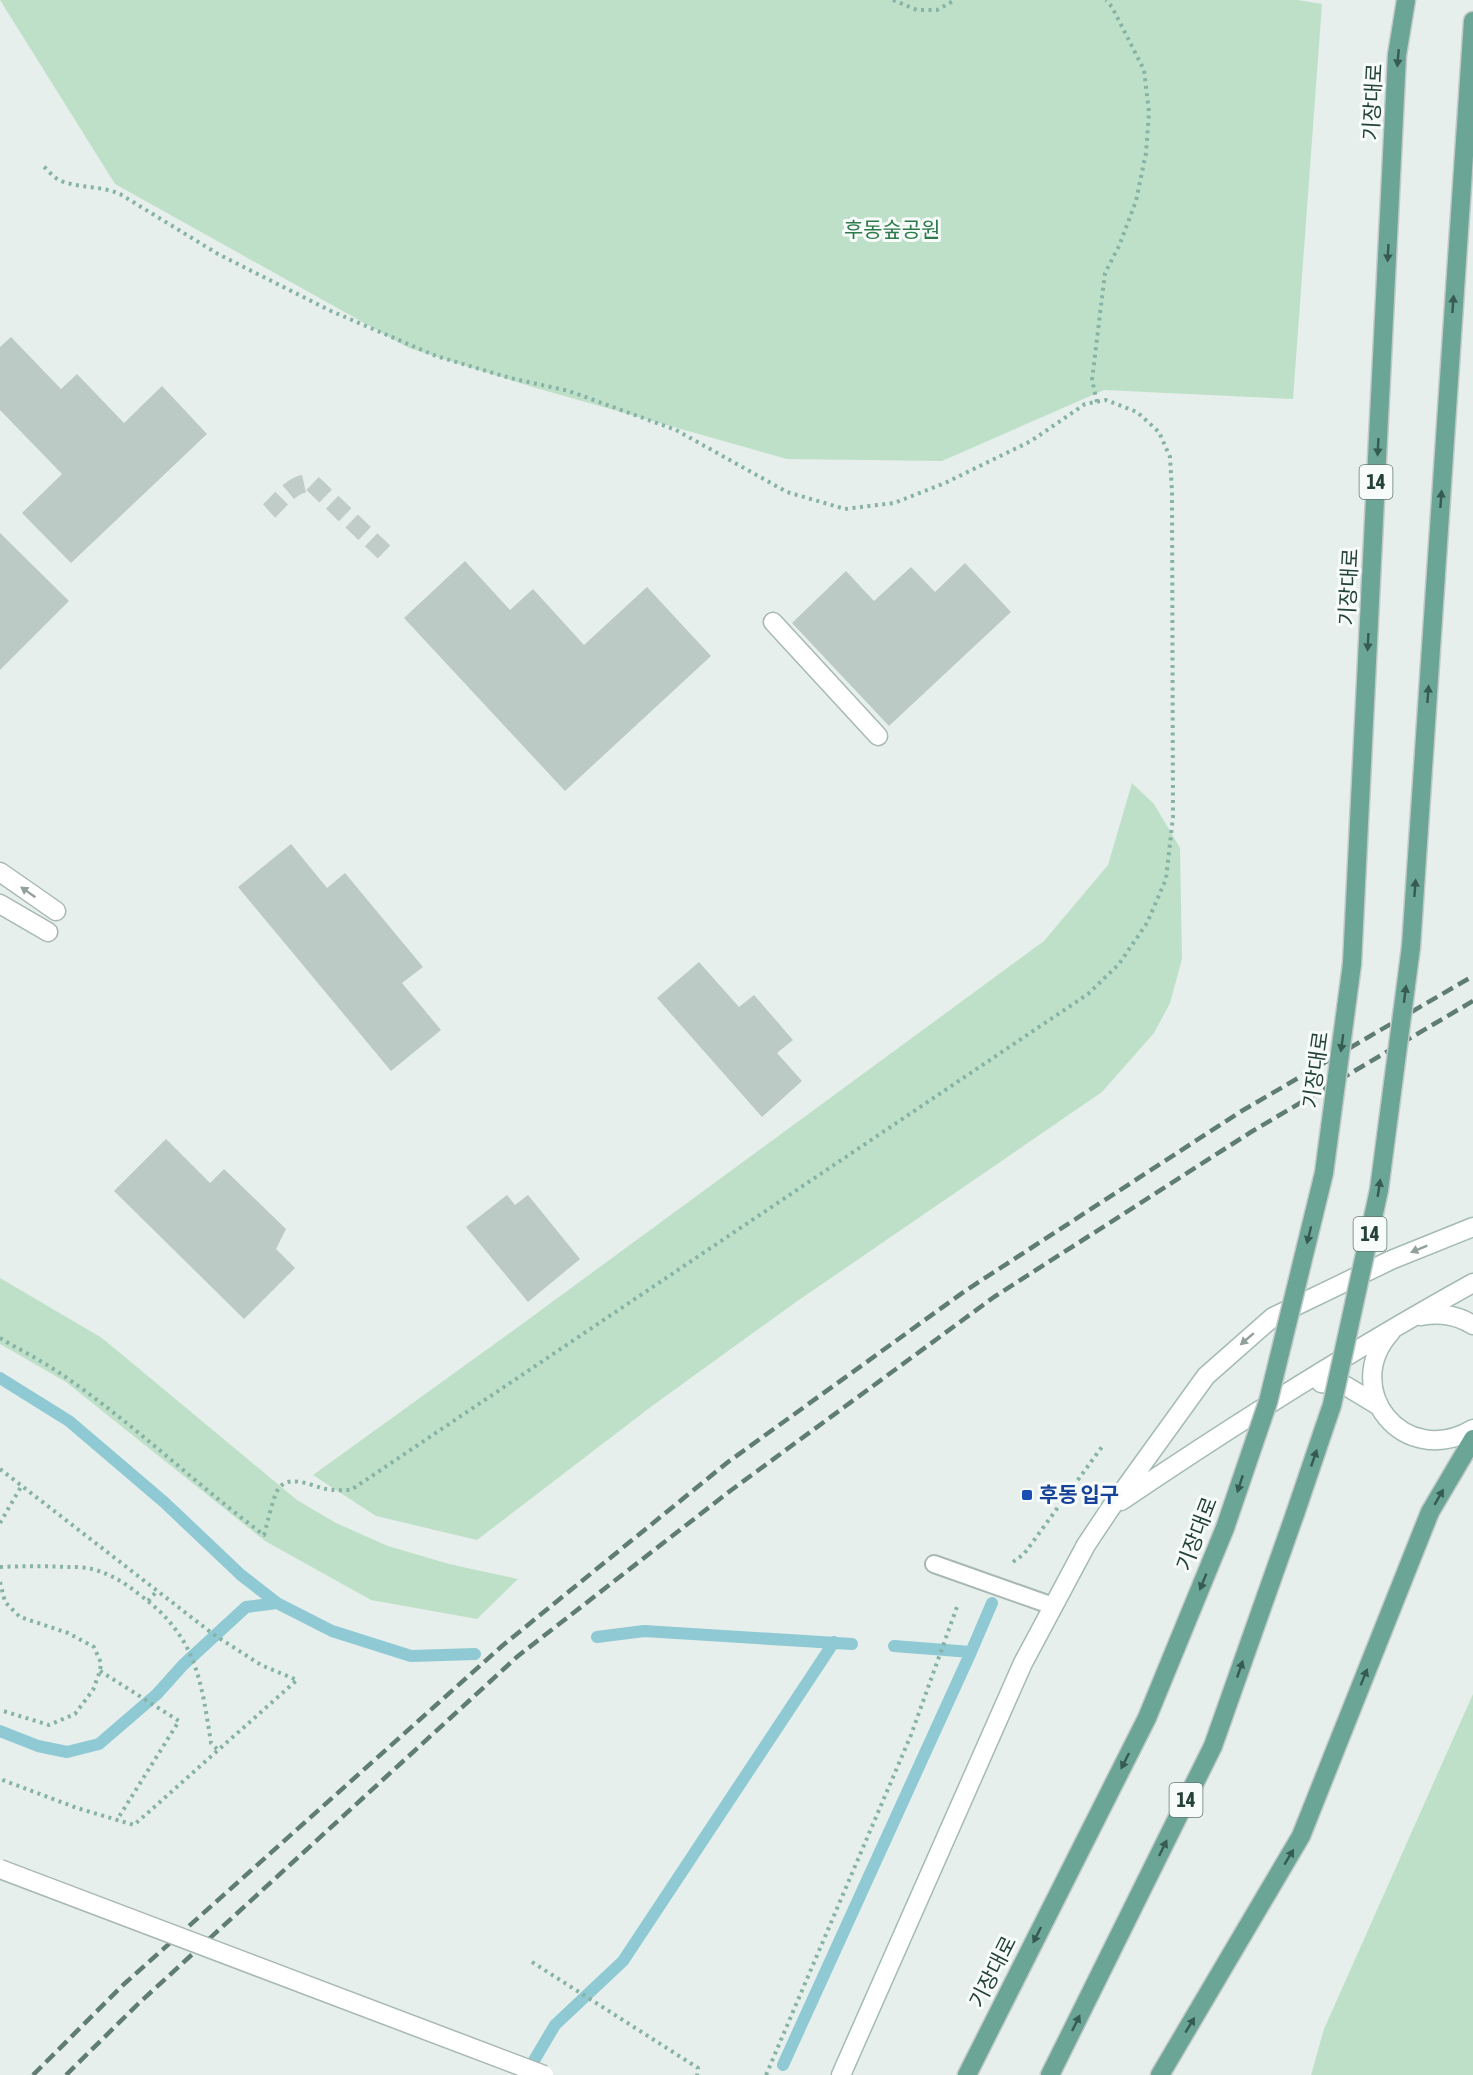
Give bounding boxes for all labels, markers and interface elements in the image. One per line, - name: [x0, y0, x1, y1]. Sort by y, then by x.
- one-way arrow: [1393, 48, 1402, 67]
- street label: 기장대로: [1358, 63, 1386, 141]
- park label: 후동숲공원: [844, 217, 940, 241]
- one-way arrow: [1383, 243, 1392, 262]
- one-way arrow: [1449, 295, 1458, 314]
- one-way arrow: [1373, 438, 1382, 457]
- road number: 14: [1360, 465, 1392, 499]
- one-way arrow: [1436, 490, 1445, 509]
- street label: 기장대로: [1334, 548, 1362, 626]
- one-way arrow: [1364, 633, 1373, 652]
- one-way arrow: [1423, 684, 1433, 703]
- one-way arrow: [1411, 879, 1420, 898]
- one-way arrow: [20, 887, 36, 898]
- one-way arrow: [1400, 985, 1410, 1004]
- street label: 기장대로: [1298, 1030, 1332, 1110]
- one-way arrow: [1337, 1034, 1346, 1053]
- one-way arrow: [1375, 1178, 1384, 1197]
- road number: 14: [1354, 1217, 1386, 1251]
- one-way arrow: [1303, 1226, 1313, 1244]
- one-way arrow: [1410, 1245, 1428, 1254]
- one-way arrow: [1240, 1332, 1255, 1346]
- one-way arrow: [1309, 1449, 1319, 1467]
- one-way arrow: [1235, 1475, 1245, 1493]
- place label: 후동 입구: [1039, 1482, 1119, 1506]
- marker: 후동 입구: [1020, 1488, 1034, 1502]
- one-way arrow: [1434, 1488, 1444, 1505]
- street label: 기장대로: [1171, 1493, 1221, 1574]
- one-way arrow: [1198, 1574, 1208, 1592]
- one-way arrow: [1236, 1660, 1245, 1678]
- one-way arrow: [1360, 1668, 1370, 1686]
- one-way arrow: [1121, 1752, 1131, 1770]
- road number: 14: [1170, 1783, 1202, 1817]
- one-way arrow: [1158, 1839, 1167, 1856]
- one-way arrow: [1284, 1848, 1294, 1865]
- one-way arrow: [1033, 1926, 1043, 1944]
- street label: 기장대로: [964, 1932, 1020, 2011]
- one-way arrow: [1071, 2014, 1081, 2031]
- one-way arrow: [1185, 2016, 1195, 2033]

